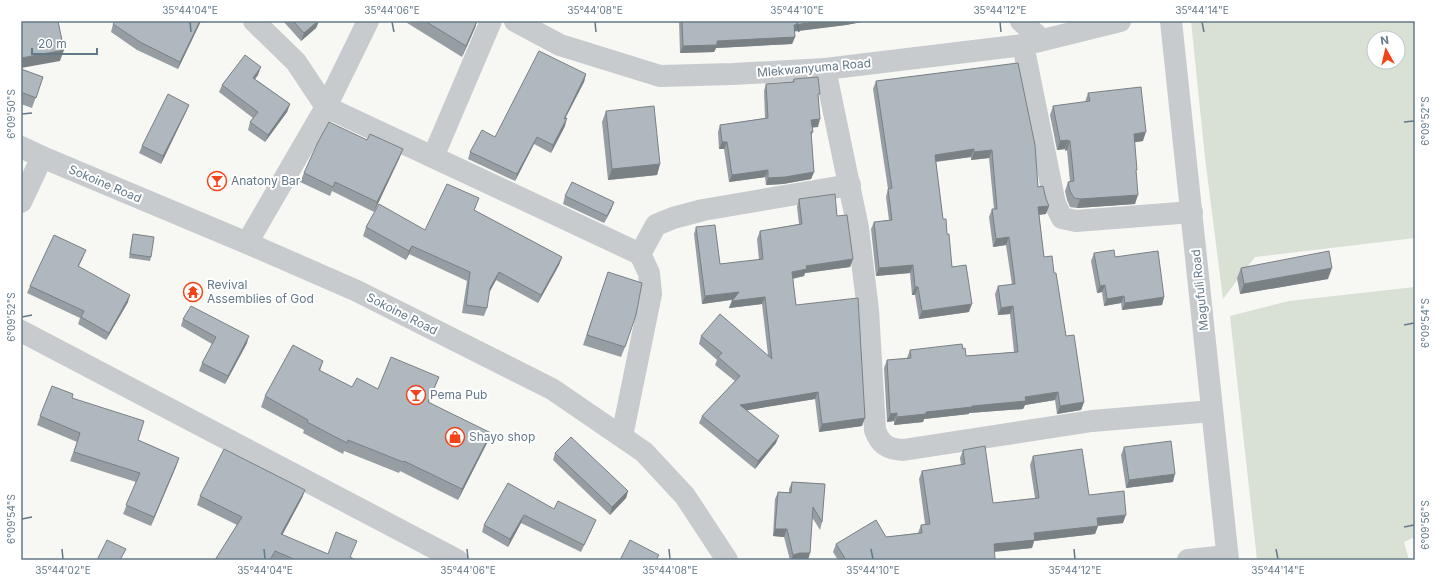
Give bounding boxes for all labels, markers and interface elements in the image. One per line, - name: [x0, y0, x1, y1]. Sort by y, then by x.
- text: 35°44'04"E: [162, 4, 218, 16]
- text: 35°44'06"E: [364, 4, 420, 16]
- text: 35°44'08"E: [567, 4, 623, 16]
- text: 35°44'10"E: [770, 4, 824, 16]
- text: 35°44'12"E: [973, 4, 1027, 16]
- text: 35°44'14"E: [1175, 4, 1229, 16]
- scale bar: [32, 30, 97, 56]
- north arrow: [1366, 30, 1406, 70]
- text: N: [1379, 33, 1390, 48]
- text: 20 m: [38, 36, 67, 51]
- street label: Mlekwanyuma Road: [756, 55, 872, 80]
- text: 6°09'50"S: [5, 89, 17, 139]
- text: 6°09'52"S: [1419, 96, 1431, 146]
- street label: Sokoine Road: [66, 161, 144, 206]
- bar icon: Anatony Bar: [206, 170, 228, 192]
- place label: Anatony Bar: [231, 173, 301, 188]
- street label: Magufuli Road: [1188, 249, 1211, 331]
- place label: Revival Assemblies of God: [207, 277, 314, 306]
- temple icon: Revival Assemblies of God: [182, 281, 204, 303]
- street label: Sokoine Road: [364, 289, 440, 338]
- text: 6°09'52"S: [5, 292, 17, 342]
- text: 6°09'54"S: [1419, 298, 1431, 348]
- bar icon: Pema Pub: [405, 384, 427, 406]
- place label: Pema Pub: [430, 387, 487, 402]
- shop icon: Shayo shop: [444, 426, 466, 448]
- place label: Shayo shop: [469, 429, 535, 444]
- text: 6°09'54"S: [5, 494, 17, 544]
- text: 6°09'56"S: [1419, 500, 1431, 550]
- text: 35°44'02"E: [35, 564, 91, 576]
- text: 35°44'04"E: [237, 564, 293, 576]
- text: 35°44'06"E: [440, 564, 496, 576]
- text: 35°44'08"E: [642, 564, 698, 576]
- text: 35°44'10"E: [846, 564, 900, 576]
- text: 35°44'12"E: [1048, 564, 1102, 576]
- text: 35°44'14"E: [1251, 564, 1305, 576]

